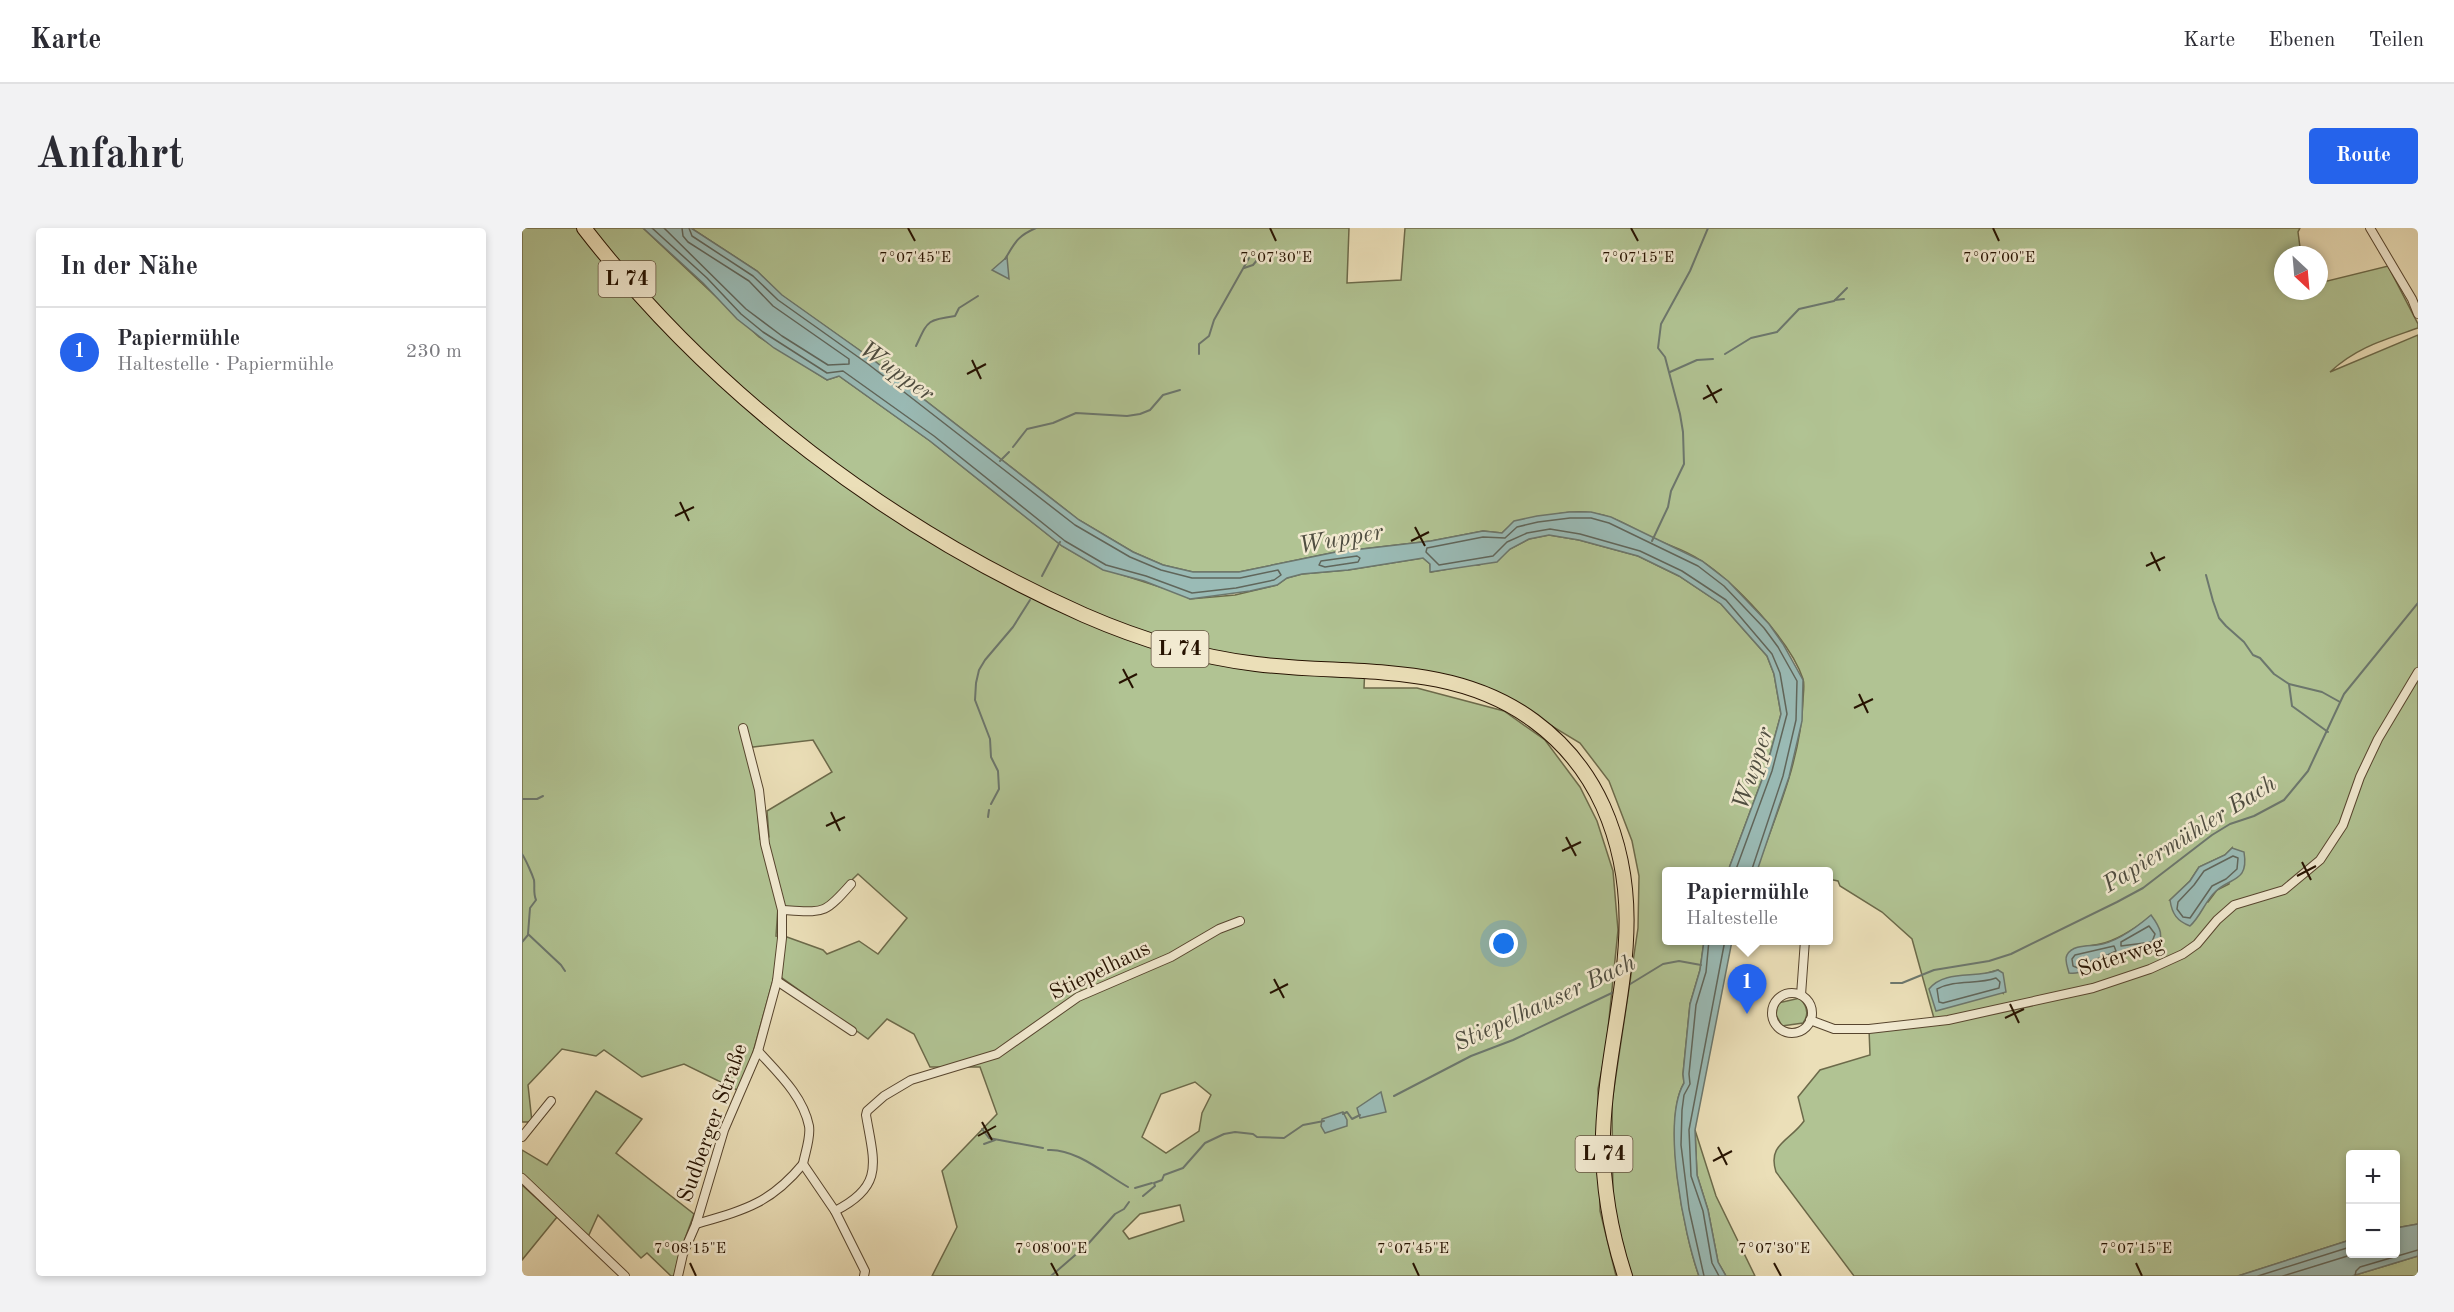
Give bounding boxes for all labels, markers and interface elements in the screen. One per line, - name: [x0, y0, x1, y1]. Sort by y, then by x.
- text: Karte: [30, 27, 101, 55]
- text: Karte: [2183, 30, 2235, 51]
- text: Ebenen: [2268, 30, 2335, 51]
- text: Teilen: [2368, 30, 2424, 51]
- button: Route: [2309, 128, 2418, 184]
- text: Anfahrt: [36, 135, 184, 177]
- north arrow: [2274, 246, 2328, 300]
- text: 7°07'45"E: [879, 251, 951, 266]
- text: 7°07'30"E: [1240, 251, 1312, 266]
- text: 7°07'15"E: [1602, 251, 1674, 266]
- text: 7°07'00"E: [1963, 251, 2035, 266]
- text: In der Nähe: [60, 254, 198, 280]
- road number: L 74: [598, 261, 656, 297]
- text: Papiermühle: [117, 328, 240, 350]
- water label: Wupper: [854, 337, 938, 407]
- text: 1: [74, 342, 85, 362]
- text: 230 m: [406, 342, 462, 362]
- text: Haltestelle · Papiermühle: [117, 355, 334, 375]
- water label: Wupper: [1297, 521, 1386, 559]
- road number: L 74: [1152, 631, 1208, 667]
- water label: Wupper: [1729, 724, 1779, 813]
- water label: Papiermühler Bach: [2098, 772, 2281, 899]
- popup: [1662, 867, 1833, 945]
- text: Papiermühle: [1686, 882, 1809, 904]
- text: Haltestelle: [1686, 909, 1778, 929]
- your location: [1489, 929, 1518, 958]
- street label: Soterweg: [2075, 933, 2167, 981]
- street label: Stiepelhaus: [1046, 937, 1154, 1005]
- water label: Stiepelhauser Bach: [1450, 951, 1640, 1057]
- pin: 1: [1728, 964, 1766, 1014]
- street label: Sudberger Straße: [674, 1041, 752, 1205]
- road number: L 74: [1576, 1136, 1632, 1172]
- map controls: [2346, 1150, 2400, 1258]
- button: +: [2346, 1150, 2400, 1204]
- button: −: [2346, 1204, 2400, 1258]
- text: 7°08'15"E: [654, 1242, 726, 1257]
- text: 7°08'00"E: [1015, 1242, 1087, 1257]
- text: 7°07'45"E: [1377, 1242, 1449, 1257]
- text: 7°07'30"E: [1738, 1242, 1810, 1257]
- text: 7°07'15"E: [2100, 1242, 2172, 1257]

